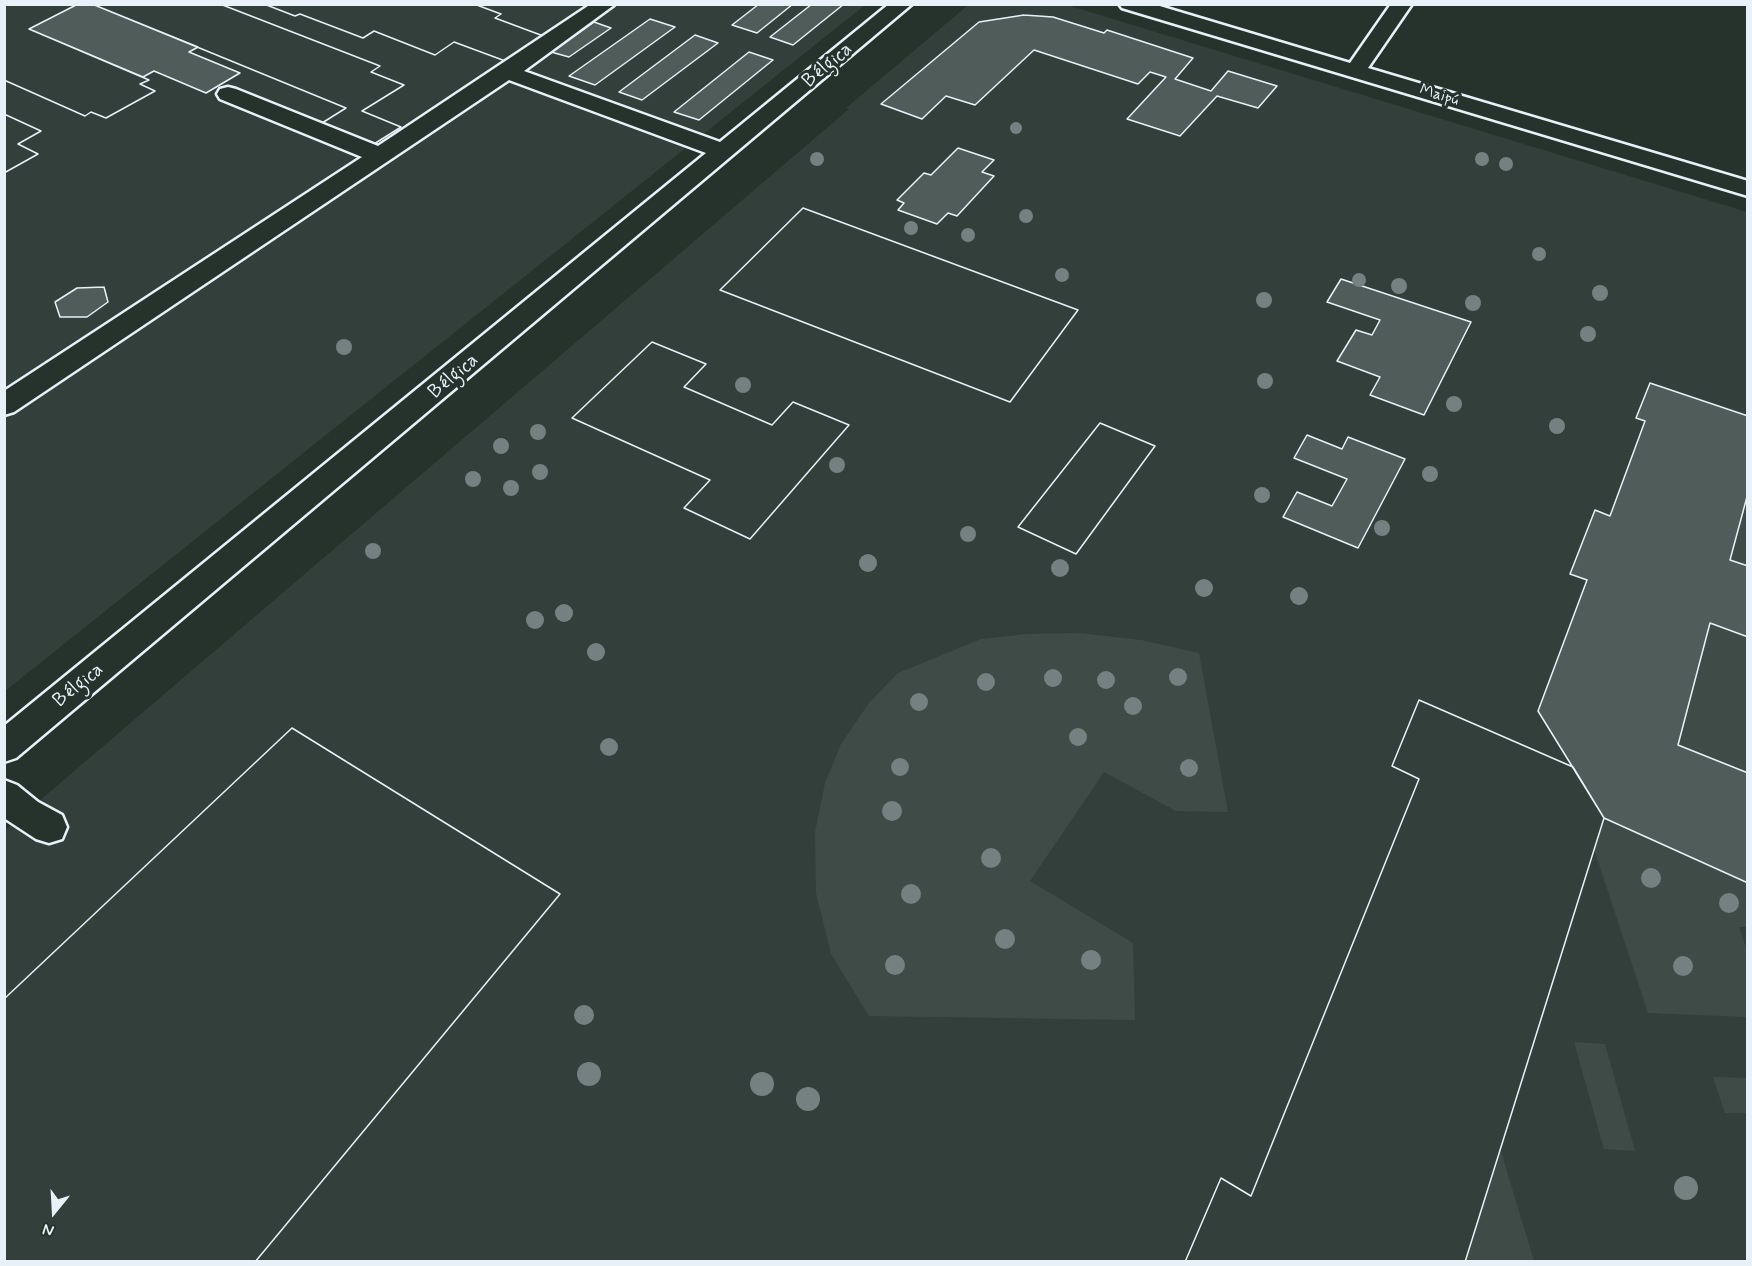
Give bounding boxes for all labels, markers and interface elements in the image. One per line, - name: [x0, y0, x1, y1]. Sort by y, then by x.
- street label: Bélgica: [798, 38, 858, 94]
- street label: Maipú: [1417, 81, 1461, 111]
- street label: Bélgica: [424, 349, 484, 405]
- street label: Bélgica: [49, 658, 109, 714]
- north arrow: [24, 1182, 84, 1242]
- text: N: [40, 1218, 57, 1241]

